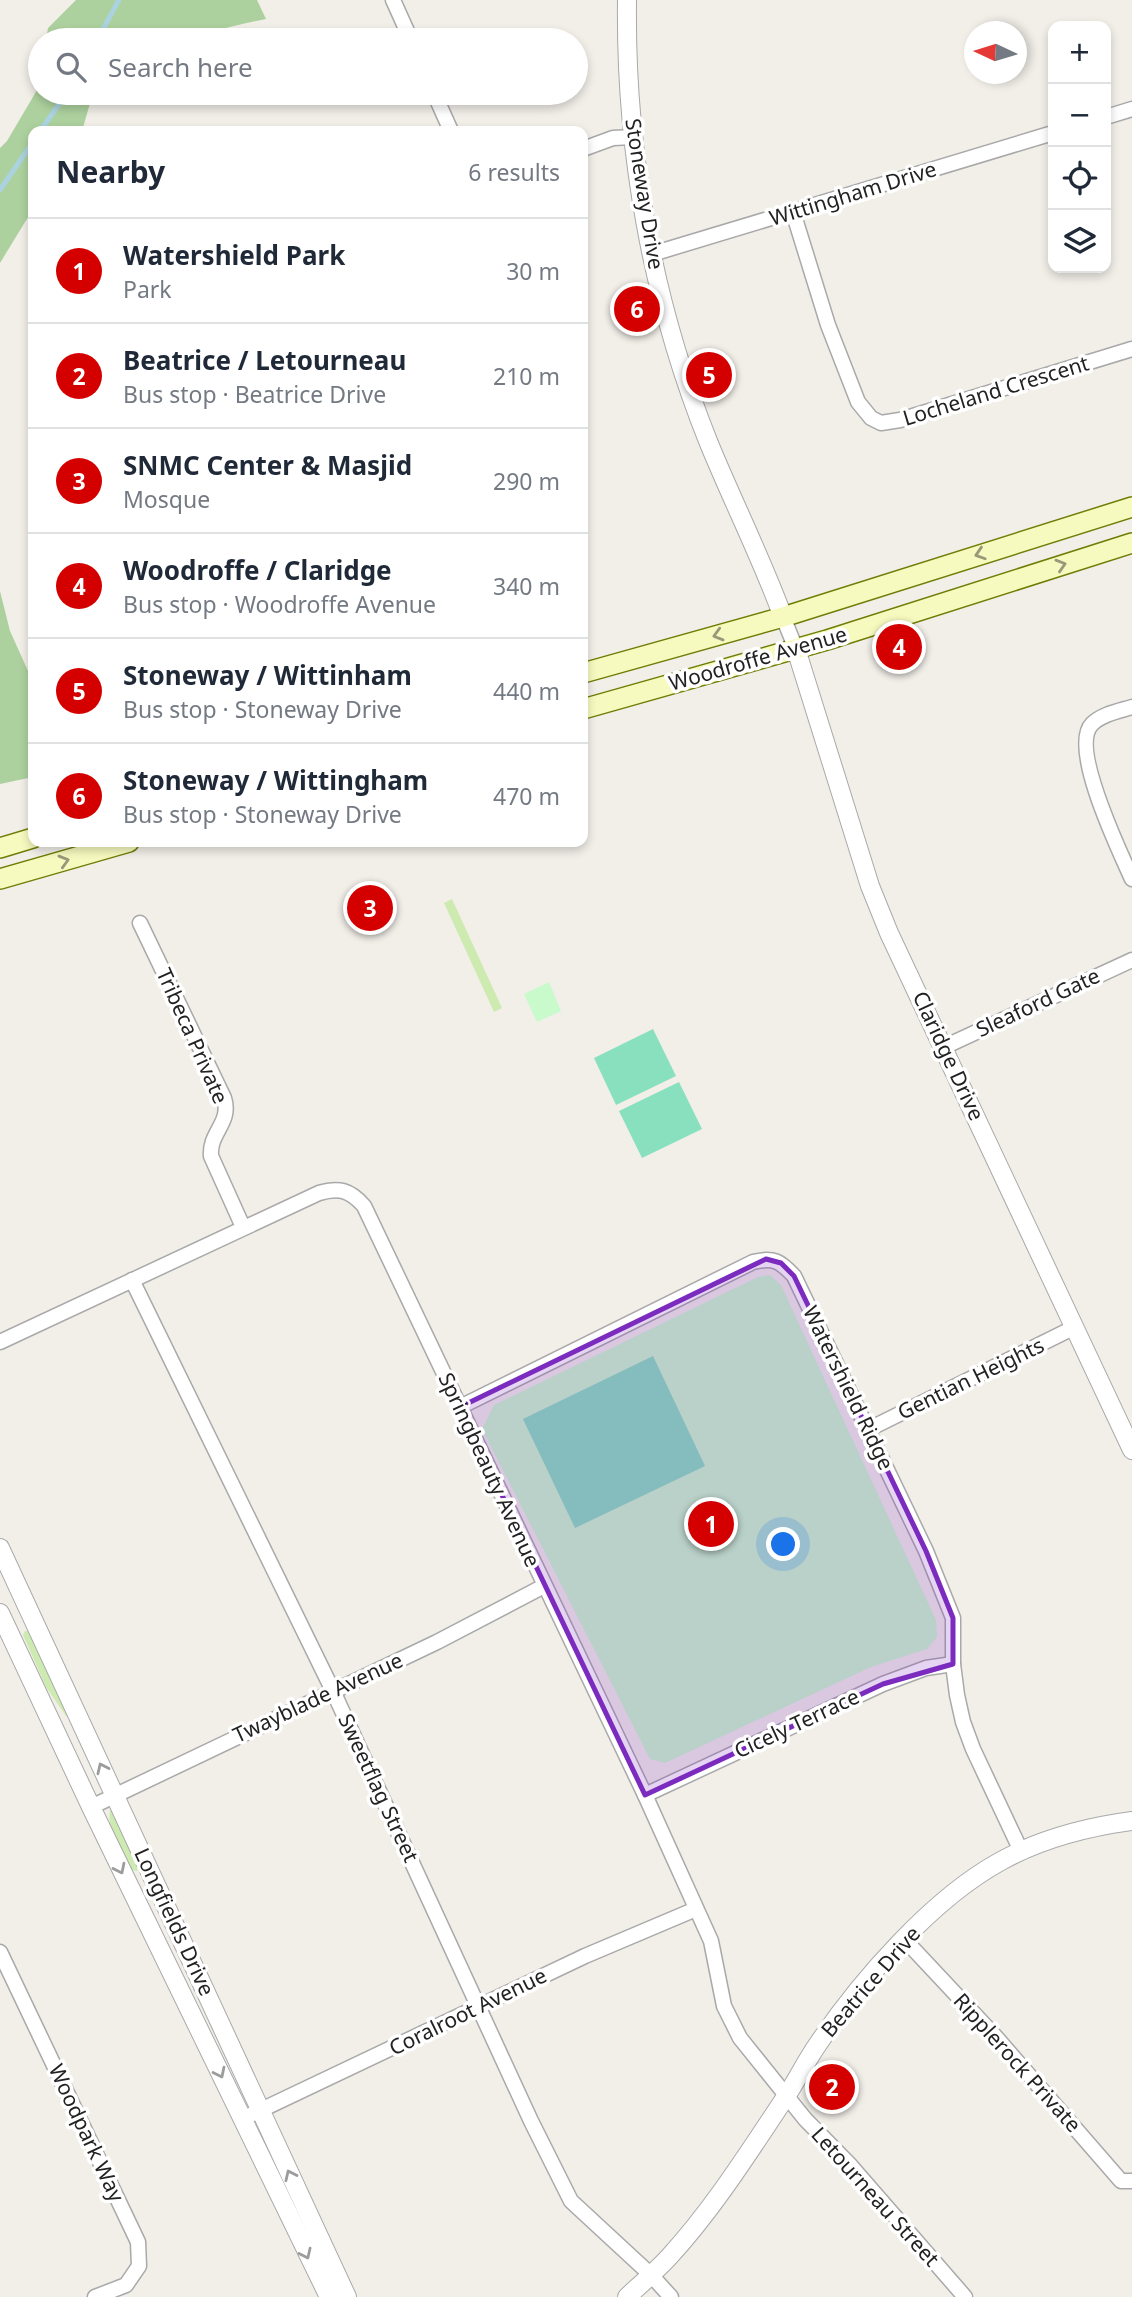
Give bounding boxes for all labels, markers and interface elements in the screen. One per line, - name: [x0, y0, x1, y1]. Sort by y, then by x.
- north arrow: [964, 21, 1027, 84]
- map controls: [1048, 21, 1111, 273]
- button: +: [1048, 21, 1111, 84]
- search box: [28, 28, 588, 105]
- icon: search: [52, 48, 90, 86]
- text: Search here: [108, 49, 253, 85]
- button: −: [1048, 84, 1111, 147]
- street label: Stoneway Drive: [619, 116, 671, 271]
- button: locate: [1048, 147, 1111, 210]
- text: Nearby: [56, 151, 165, 192]
- street label: Wittingham Drive: [766, 154, 940, 232]
- text: 6 results: [468, 156, 560, 188]
- button: layers: [1048, 210, 1111, 273]
- text: Watershield Park: [123, 237, 345, 273]
- text: 1: [72, 255, 86, 287]
- text: 30 m: [506, 255, 560, 287]
- text: Park: [123, 273, 172, 305]
- pin: 6: [614, 283, 660, 335]
- text: Beatrice / Letourneau: [123, 342, 406, 378]
- street label: Locheland Crescent: [899, 348, 1093, 432]
- pin: 5: [686, 349, 732, 401]
- text: 2: [72, 360, 86, 392]
- text: 210 m: [493, 360, 560, 392]
- text: Bus stop · Beatrice Drive: [123, 378, 386, 410]
- text: SNMC Center & Masjid: [123, 447, 412, 483]
- text: 3: [72, 465, 86, 497]
- text: 290 m: [493, 465, 560, 497]
- text: Mosque: [123, 483, 210, 515]
- one-way arrow: [974, 546, 987, 560]
- text: Woodroffe / Claridge: [123, 552, 392, 588]
- one-way arrow: [1054, 559, 1066, 574]
- text: 4: [72, 570, 86, 602]
- text: 340 m: [493, 570, 560, 602]
- text: Bus stop · Woodroffe Avenue: [123, 588, 436, 620]
- street label: Woodroffe Avenue: [665, 619, 850, 697]
- pin: 4: [876, 621, 922, 673]
- one-way arrow: [712, 626, 724, 641]
- text: Stoneway / Wittinham: [123, 657, 412, 693]
- text: 5: [72, 675, 86, 707]
- text: 440 m: [493, 675, 560, 707]
- text: Bus stop · Stoneway Drive: [123, 693, 402, 725]
- text: Stoneway / Wittingham: [123, 762, 428, 798]
- text: 6: [72, 780, 86, 812]
- text: 470 m: [493, 780, 560, 812]
- text: Bus stop · Stoneway Drive: [123, 798, 402, 830]
- one-way arrow: [58, 854, 70, 869]
- pin: 3: [347, 882, 393, 934]
- street label: Sleaford Gate: [971, 961, 1104, 1043]
- street label: Tribeca Private: [151, 963, 235, 1108]
- street label: Claridge Drive: [907, 986, 991, 1125]
- street label: Watershield Ridge: [797, 1301, 901, 1474]
- street label: Gentian Heights: [893, 1331, 1048, 1426]
- street label: Springbeauty Avenue: [433, 1368, 547, 1571]
- pin: 1: [688, 1498, 734, 1550]
- your location: [766, 1527, 800, 1561]
- street label: Twayblade Avenue: [228, 1645, 407, 1749]
- street label: Cicely Terrace: [730, 1682, 864, 1764]
- street label: Sweetflag Street: [332, 1709, 426, 1867]
- one-way arrow: [96, 1763, 110, 1775]
- street label: Longfields Drive: [128, 1843, 221, 2000]
- one-way arrow: [112, 1862, 126, 1874]
- street label: Beatrice Drive: [814, 1920, 926, 2043]
- street label: Coralroot Avenue: [384, 1961, 551, 2061]
- street label: Ripplerock Private: [948, 1987, 1088, 2138]
- street label: Woodpark Way: [43, 2059, 131, 2206]
- pin: 2: [809, 2061, 855, 2113]
- one-way arrow: [211, 2066, 225, 2078]
- street label: Letourneau Street: [806, 2121, 946, 2272]
- one-way arrow: [284, 2169, 298, 2182]
- one-way arrow: [298, 2247, 312, 2259]

